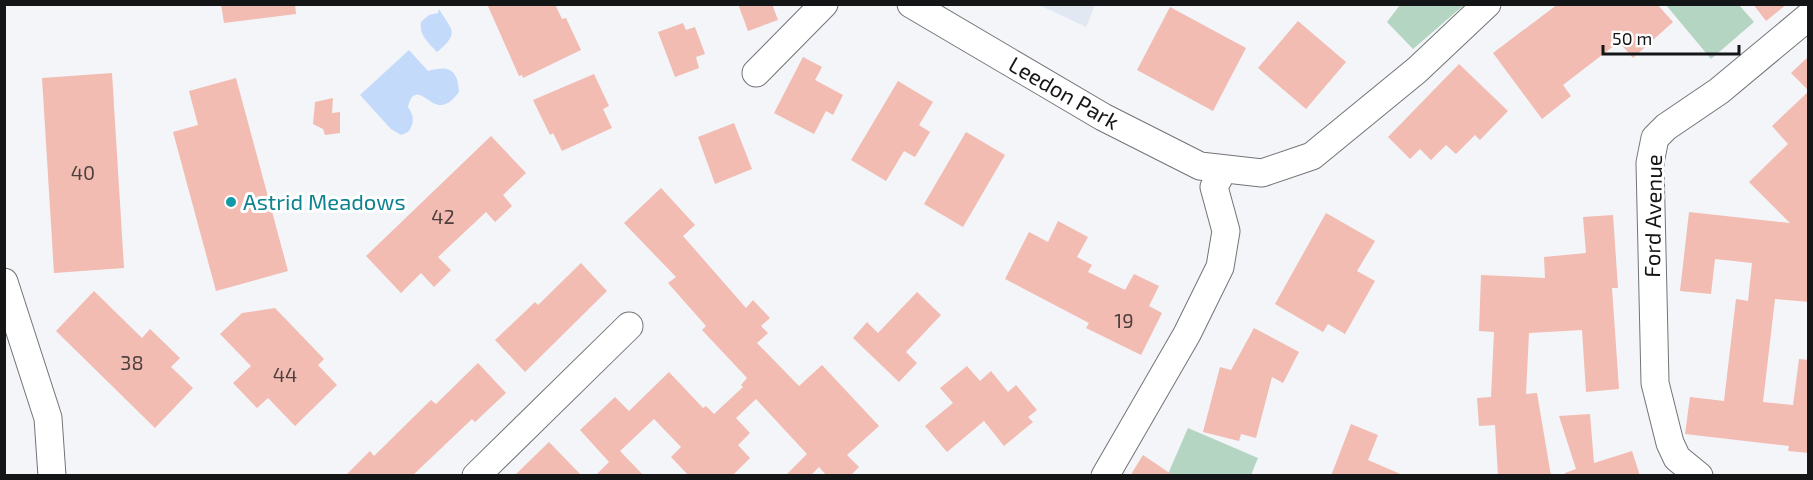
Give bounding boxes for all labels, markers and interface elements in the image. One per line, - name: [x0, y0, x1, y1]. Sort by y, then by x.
- scale bar: [1603, 18, 1740, 56]
- text: 50 m: [1612, 27, 1652, 49]
- street label: Leedon Park: [1005, 50, 1124, 134]
- street label: Ford Avenue: [1638, 154, 1666, 278]
- house number: 40: [71, 160, 95, 184]
- place label: Astrid Meadows: [243, 188, 406, 214]
- marker: Astrid Meadows: [224, 195, 238, 209]
- house number: 42: [431, 204, 455, 228]
- house number: 19: [1114, 308, 1134, 332]
- house number: 38: [120, 350, 144, 374]
- house number: 44: [273, 362, 297, 386]

